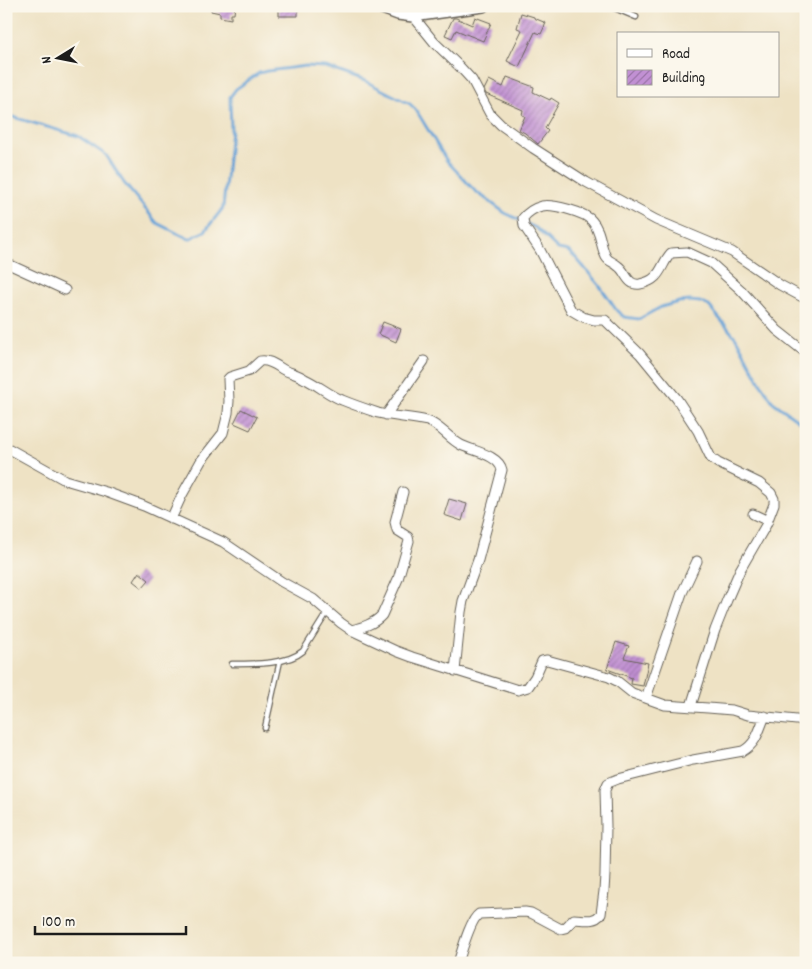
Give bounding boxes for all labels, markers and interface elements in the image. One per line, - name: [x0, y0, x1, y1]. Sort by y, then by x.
- north arrow: [32, 32, 82, 82]
- legend: [617, 32, 780, 98]
- text: Road: [662, 44, 690, 66]
- text: N: [37, 55, 58, 65]
- text: Building: [662, 68, 705, 90]
- scale bar: [35, 904, 186, 936]
- text: 100 m: [42, 912, 75, 934]

